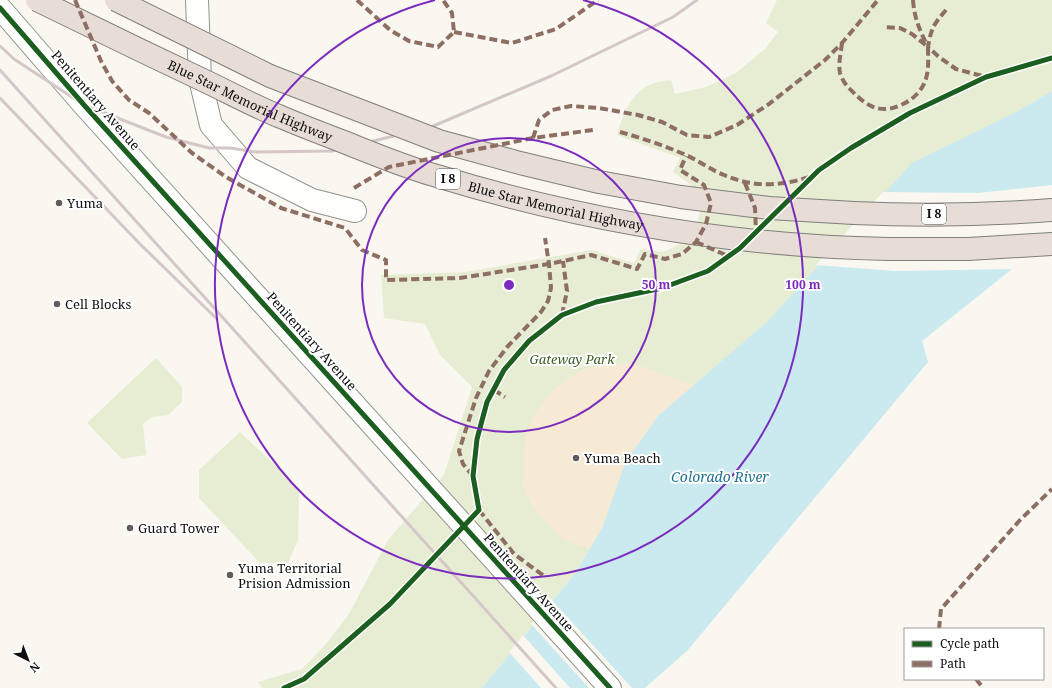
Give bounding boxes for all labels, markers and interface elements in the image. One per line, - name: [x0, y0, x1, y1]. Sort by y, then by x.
- street label: Penitentiary Avenue: [48, 46, 144, 154]
- street label: Blue Star Memorial Highway: [165, 56, 336, 146]
- road number: I 8: [436, 169, 460, 189]
- street label: Blue Star Memorial Highway: [466, 177, 645, 234]
- place label: Yuma: [66, 194, 103, 212]
- marker: Yuma: [54, 198, 64, 208]
- road number: I 8: [922, 204, 946, 224]
- text: 50 m: [642, 276, 670, 293]
- text: 100 m: [785, 276, 821, 293]
- centre of rings: [502, 278, 516, 292]
- street label: Penitentiary Avenue: [263, 288, 361, 394]
- place label: Cell Blocks: [65, 295, 131, 313]
- marker: Cell Blocks: [52, 299, 62, 309]
- park label: Gateway Park: [529, 350, 615, 368]
- place label: Yuma Beach: [583, 449, 661, 467]
- marker: Yuma Beach: [571, 453, 581, 463]
- water label: Colorado River: [671, 467, 769, 486]
- place label: Guard Tower: [138, 519, 219, 537]
- marker: Guard Tower: [125, 523, 135, 533]
- street label: Penitentiary Avenue: [480, 529, 578, 635]
- place label: Yuma Territorial Prision Admission: [237, 559, 351, 592]
- marker: Yuma Territorial Prision Admission: [225, 570, 235, 580]
- legend: [904, 628, 1044, 680]
- text: Cycle path: [940, 635, 1000, 652]
- north arrow: [8, 640, 48, 680]
- text: Path: [940, 655, 966, 672]
- text: N: [27, 659, 43, 676]

